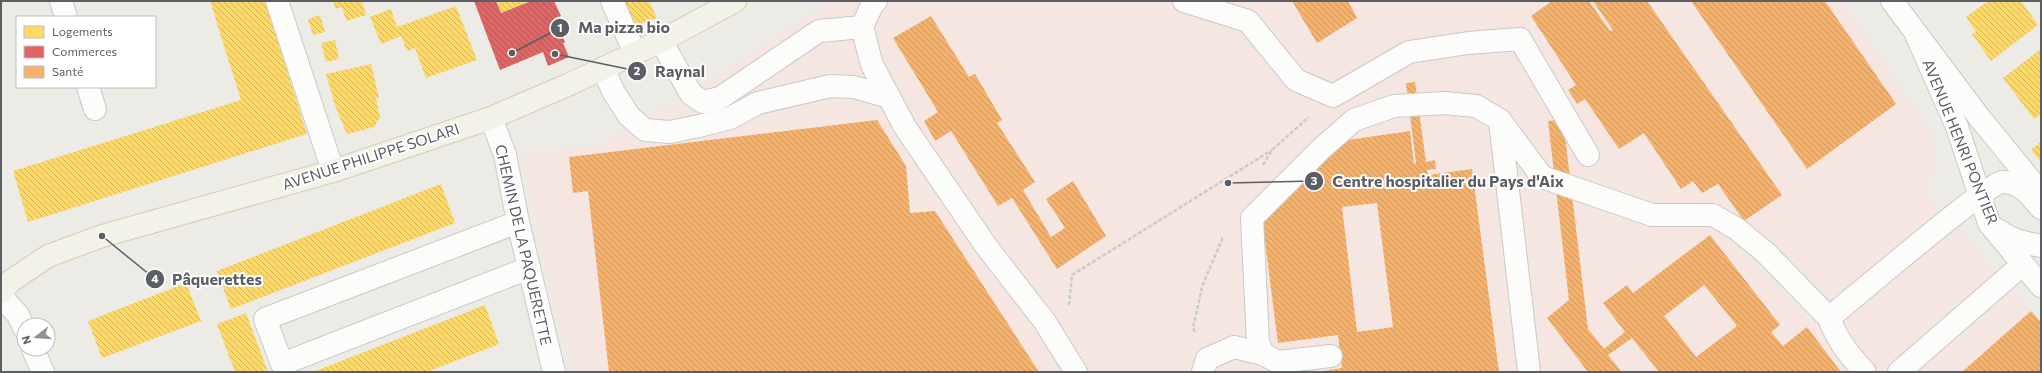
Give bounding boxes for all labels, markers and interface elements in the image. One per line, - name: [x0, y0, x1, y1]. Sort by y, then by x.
- callout: Ma pizza bio: [550, 14, 678, 42]
- legend: [16, 16, 156, 88]
- text: Ma pizza bio: [578, 17, 671, 36]
- text: 1: [557, 20, 563, 34]
- text: Logements: [52, 24, 113, 38]
- text: Commerces: [52, 44, 117, 58]
- street label: AVENUE HENRI PONTIER: [1919, 56, 2002, 227]
- callout: Raynal: [627, 57, 713, 85]
- text: Raynal: [655, 61, 705, 80]
- text: 2: [634, 63, 641, 77]
- text: Santé: [52, 64, 83, 78]
- street label: AVENUE PHILIPPE SOLARI: [280, 119, 461, 193]
- street label: CHEMIN DE LA PAQUERETTE: [492, 143, 556, 347]
- callout: Centre hospitalier du Pays d'Aix: [1304, 167, 1571, 195]
- text: Centre hospitalier du Pays d'Aix: [1332, 171, 1564, 190]
- text: 3: [1311, 173, 1318, 187]
- callout: Pâquerettes: [145, 265, 270, 293]
- text: Pâquerettes: [172, 269, 262, 288]
- text: 4: [151, 271, 159, 285]
- north arrow: [16, 317, 56, 357]
- text: N: [19, 334, 33, 346]

